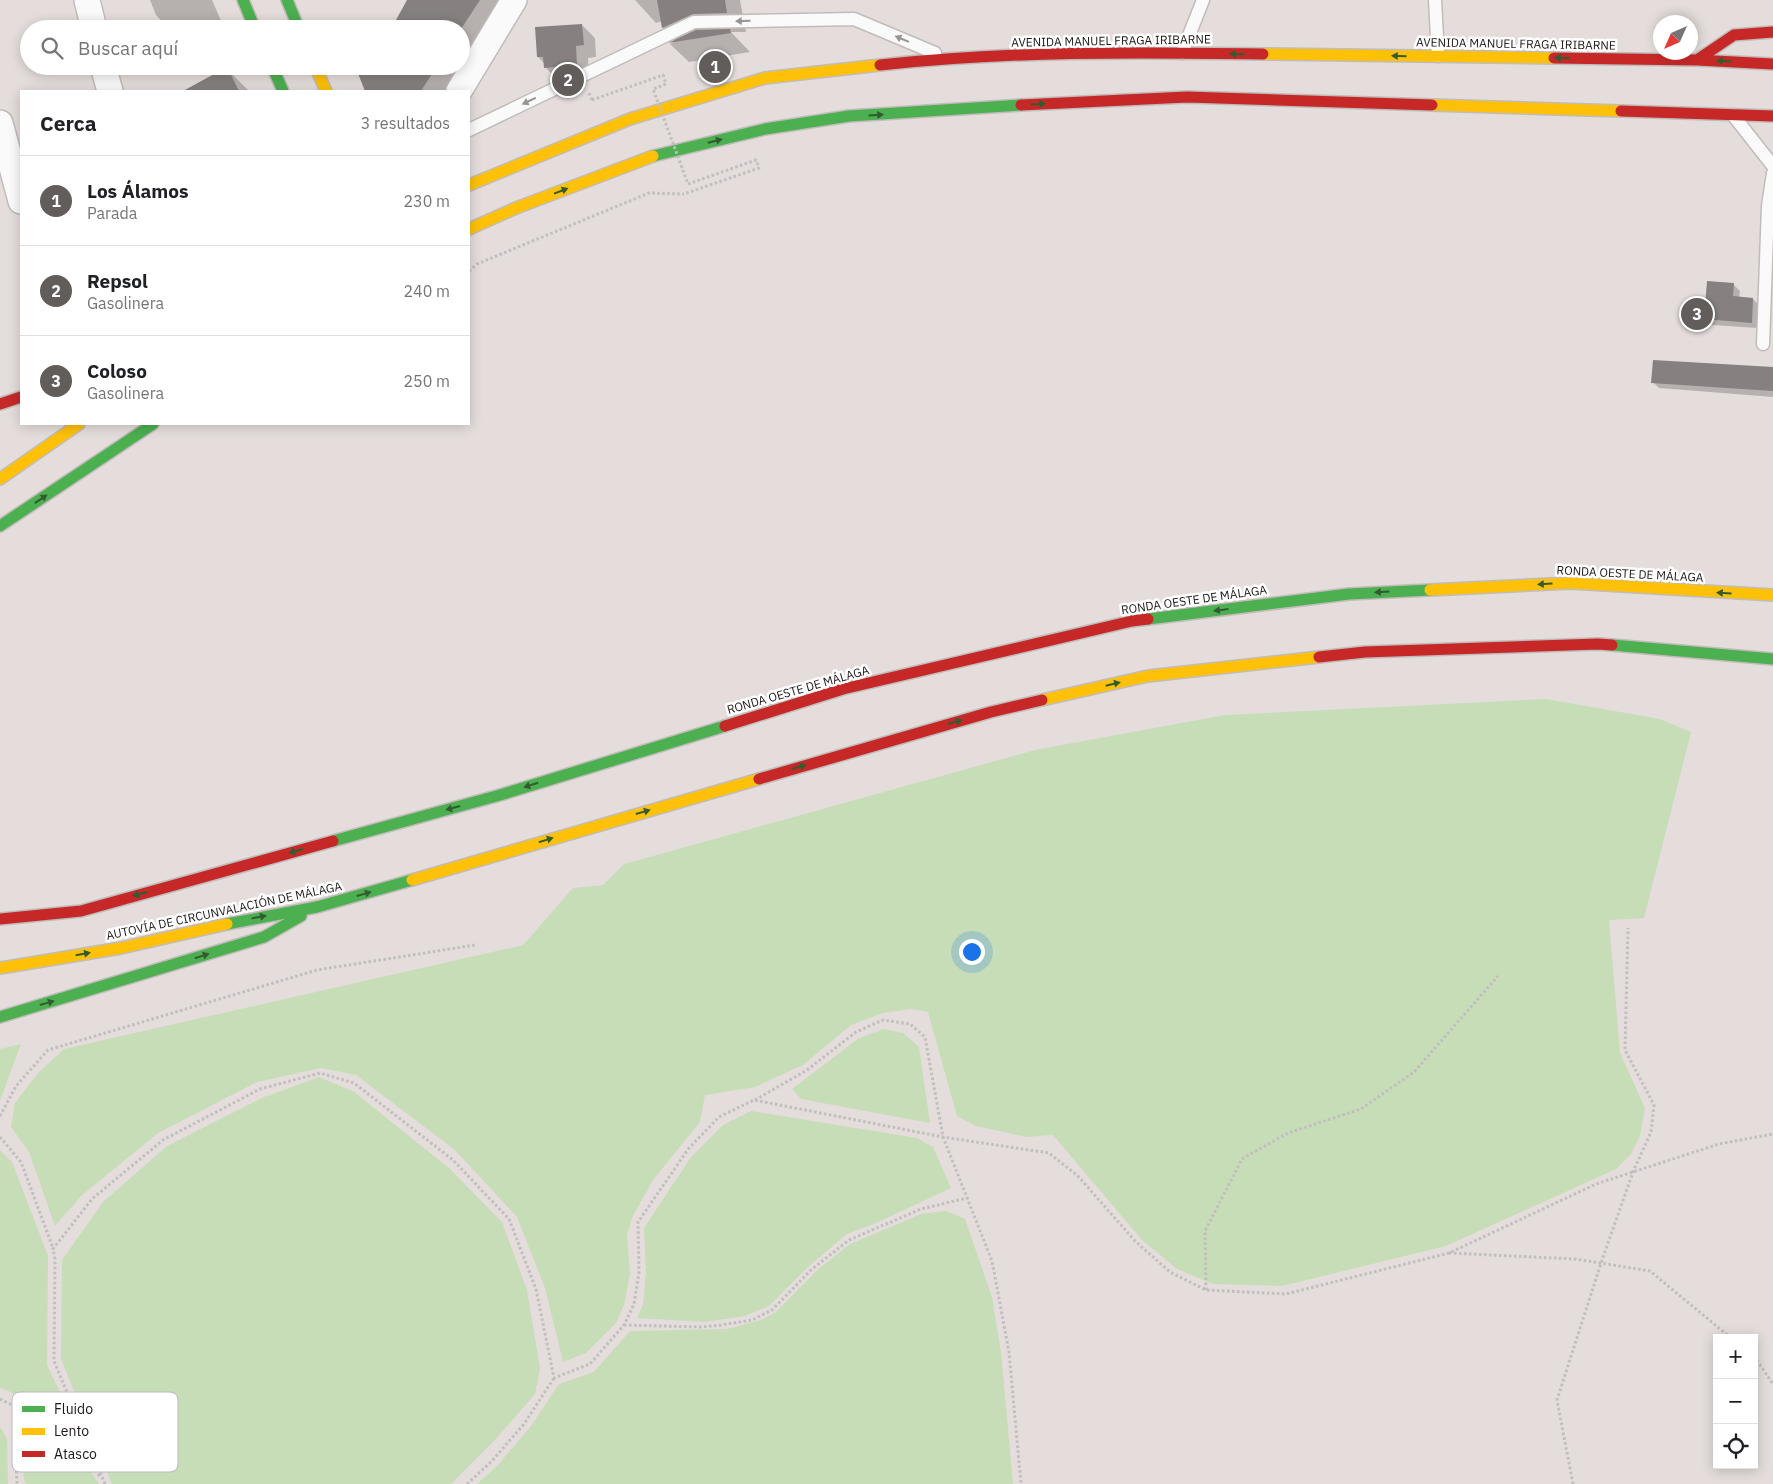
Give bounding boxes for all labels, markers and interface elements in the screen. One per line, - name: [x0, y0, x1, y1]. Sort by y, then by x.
- north arrow: [1653, 15, 1698, 60]
- one-way arrow: [735, 17, 751, 25]
- search box: [20, 20, 470, 75]
- street label: AVENIDA MANUEL FRAGA IRIBARNE: [1011, 31, 1211, 50]
- icon: search: [38, 34, 66, 62]
- street label: AVENIDA MANUEL FRAGA IRIBARNE: [1416, 34, 1616, 53]
- one-way arrow: [894, 35, 909, 43]
- text: Buscar aquí: [78, 36, 178, 60]
- pin: 1: [699, 48, 731, 86]
- one-way arrow: [1229, 50, 1245, 58]
- one-way arrow: [1391, 52, 1407, 60]
- one-way arrow: [1554, 54, 1570, 62]
- one-way arrow: [1716, 57, 1732, 65]
- pin: 2: [552, 61, 584, 99]
- one-way arrow: [522, 98, 536, 106]
- one-way arrow: [1030, 99, 1046, 107]
- text: Cerca: [40, 109, 97, 137]
- one-way arrow: [868, 110, 884, 118]
- text: 3 resultados: [361, 113, 450, 133]
- one-way arrow: [708, 137, 723, 145]
- text: Los Álamos: [87, 179, 189, 203]
- one-way arrow: [554, 187, 569, 195]
- text: 1: [51, 191, 61, 211]
- text: 230 m: [403, 191, 450, 211]
- text: Parada: [87, 203, 137, 223]
- text: Repsol: [87, 269, 148, 293]
- text: 2: [51, 281, 61, 301]
- text: 240 m: [403, 281, 450, 301]
- text: Gasolinera: [87, 293, 164, 313]
- pin: 3: [1681, 295, 1713, 333]
- text: Coloso: [87, 359, 147, 383]
- text: 3: [51, 371, 61, 391]
- text: 250 m: [403, 371, 450, 391]
- text: Gasolinera: [87, 383, 164, 403]
- one-way arrow: [34, 494, 47, 504]
- street label: RONDA OESTE DE MÁLAGA: [1556, 562, 1704, 585]
- one-way arrow: [1536, 581, 1552, 589]
- street label: RONDA OESTE DE MÁLAGA: [1120, 582, 1268, 617]
- one-way arrow: [1716, 588, 1732, 596]
- one-way arrow: [1374, 589, 1390, 597]
- one-way arrow: [1213, 606, 1229, 614]
- street label: RONDA OESTE DE MÁLAGA: [725, 662, 871, 717]
- one-way arrow: [1105, 680, 1120, 688]
- one-way arrow: [947, 718, 963, 726]
- one-way arrow: [791, 762, 806, 770]
- one-way arrow: [523, 782, 538, 790]
- one-way arrow: [445, 804, 460, 812]
- one-way arrow: [635, 807, 650, 815]
- one-way arrow: [538, 836, 553, 844]
- one-way arrow: [289, 847, 304, 855]
- street label: AUTOVÍA DE CIRCUNVALACIÓN DE MÁLAGA: [105, 878, 343, 943]
- one-way arrow: [357, 889, 372, 897]
- one-way arrow: [132, 891, 147, 899]
- one-way arrow: [251, 912, 267, 920]
- your location: [959, 939, 985, 965]
- one-way arrow: [75, 950, 91, 958]
- one-way arrow: [195, 951, 210, 959]
- one-way arrow: [39, 998, 54, 1006]
- map controls: [1713, 1334, 1758, 1469]
- button: +: [1713, 1334, 1758, 1379]
- button: −: [1713, 1379, 1758, 1424]
- legend: [12, 1392, 178, 1472]
- text: Fluido: [54, 1400, 93, 1418]
- text: Lento: [54, 1422, 89, 1440]
- button: locate: [1713, 1424, 1758, 1469]
- text: Atasco: [54, 1445, 97, 1463]

